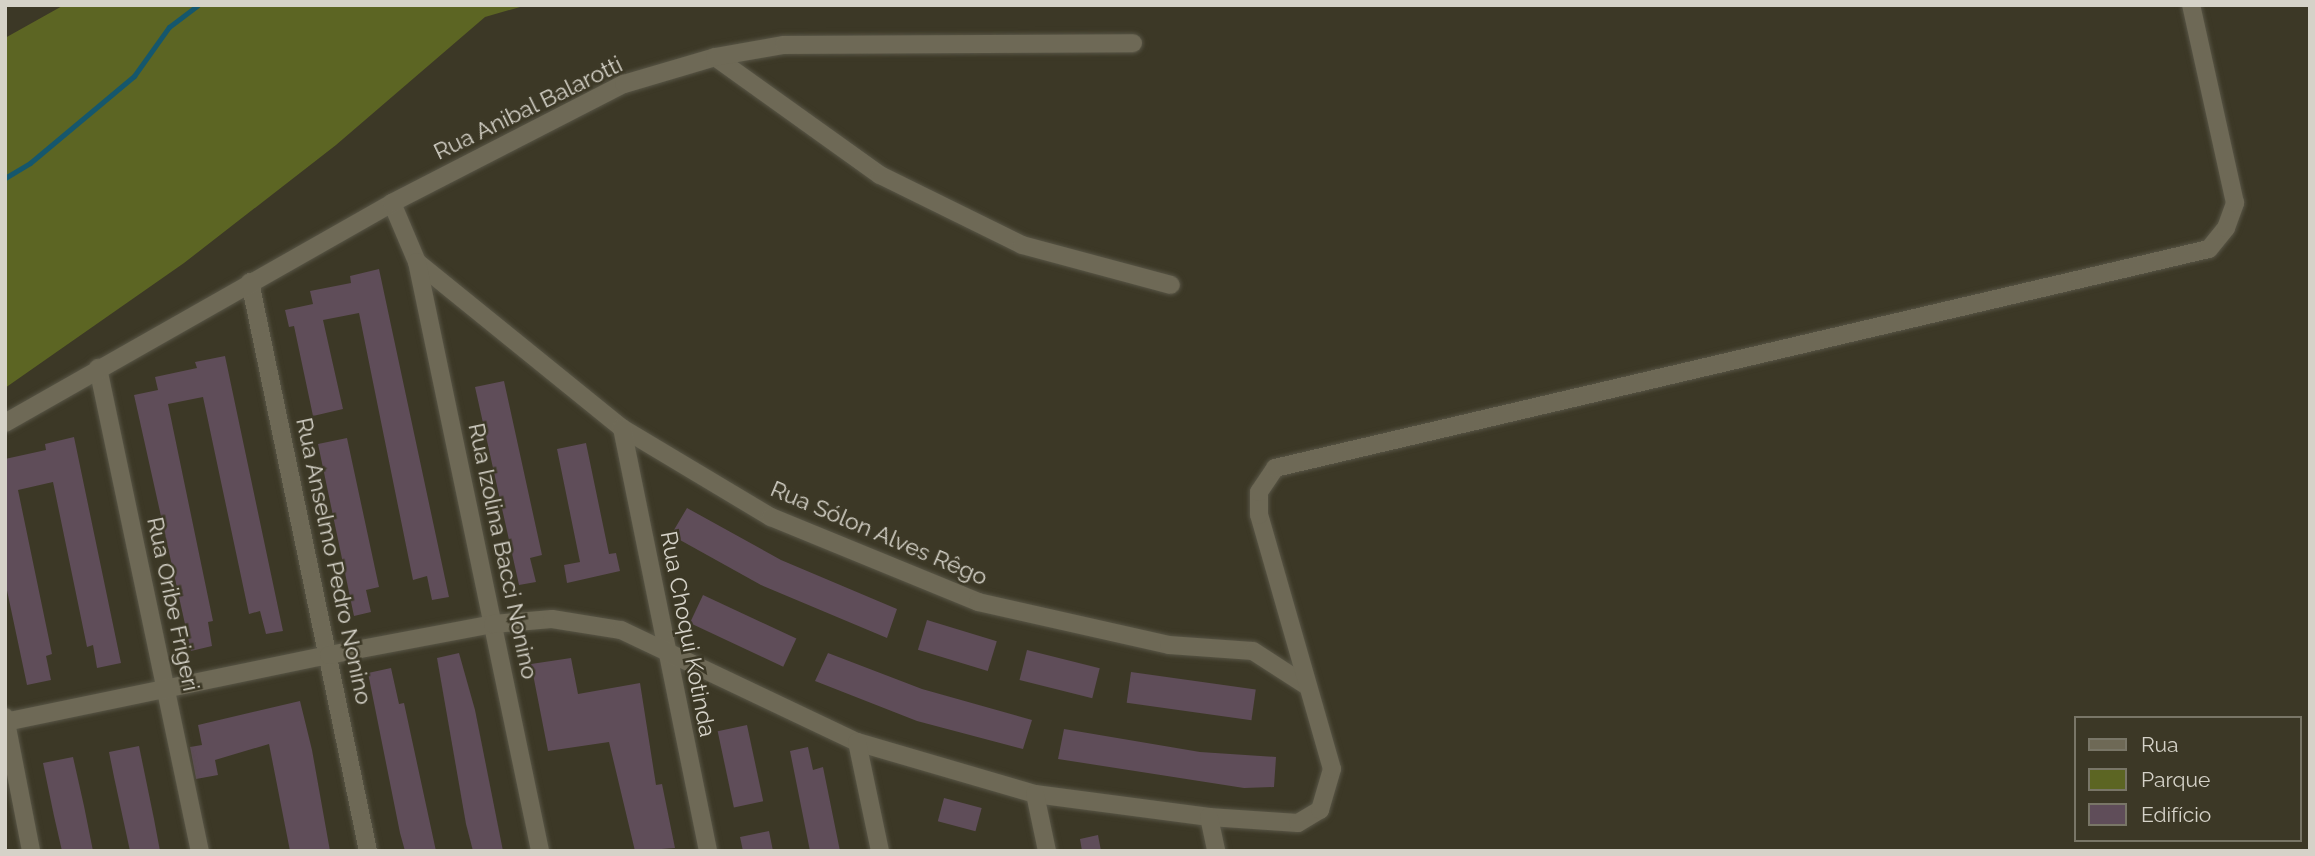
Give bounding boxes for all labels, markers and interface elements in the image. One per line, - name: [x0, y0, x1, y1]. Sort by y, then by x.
- street label: Rua Anibal Balarotti: [428, 50, 628, 166]
- street label: Rua Anselmo Pedro Nonino: [290, 415, 378, 707]
- street label: Rua Izolina Bacci Nonino: [462, 420, 544, 682]
- street label: Rua Sólon Alves Rêgo: [766, 475, 992, 591]
- street label: Rua Oribe Frigeri: [141, 514, 205, 694]
- street label: Rua Choqui Kotinda: [655, 529, 721, 739]
- legend: [2074, 716, 2301, 842]
- text: Rua: [2141, 732, 2178, 757]
- text: Parque: [2141, 767, 2210, 792]
- text: Edifício: [2141, 802, 2211, 827]

